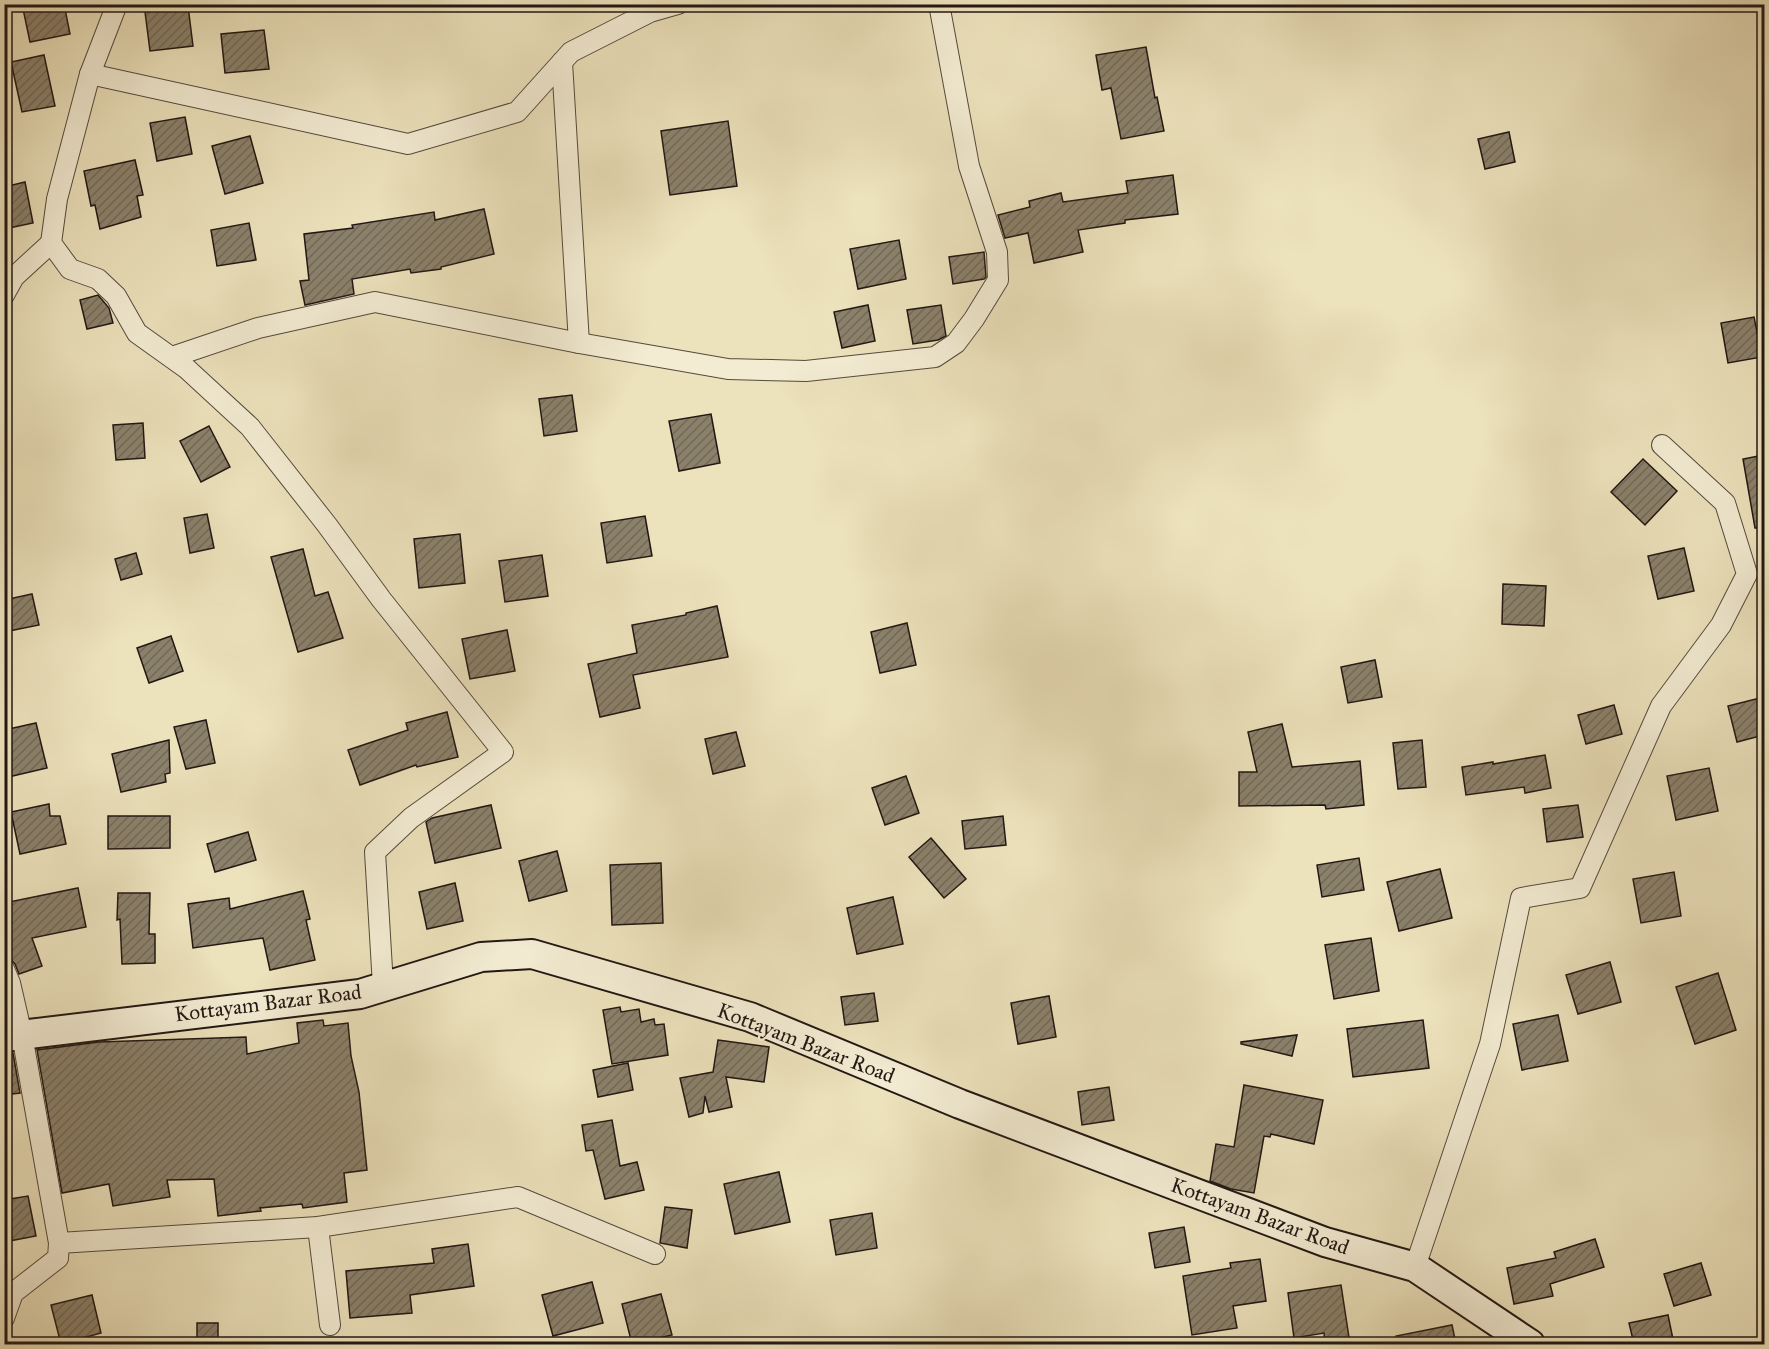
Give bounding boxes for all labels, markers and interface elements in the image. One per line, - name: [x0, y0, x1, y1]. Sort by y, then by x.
- street label: Kottayam Bazar Road: [173, 979, 363, 1027]
- street label: Kottayam Bazar Road: [714, 997, 899, 1089]
- street label: Kottayam Bazar Road: [1167, 1172, 1353, 1261]

